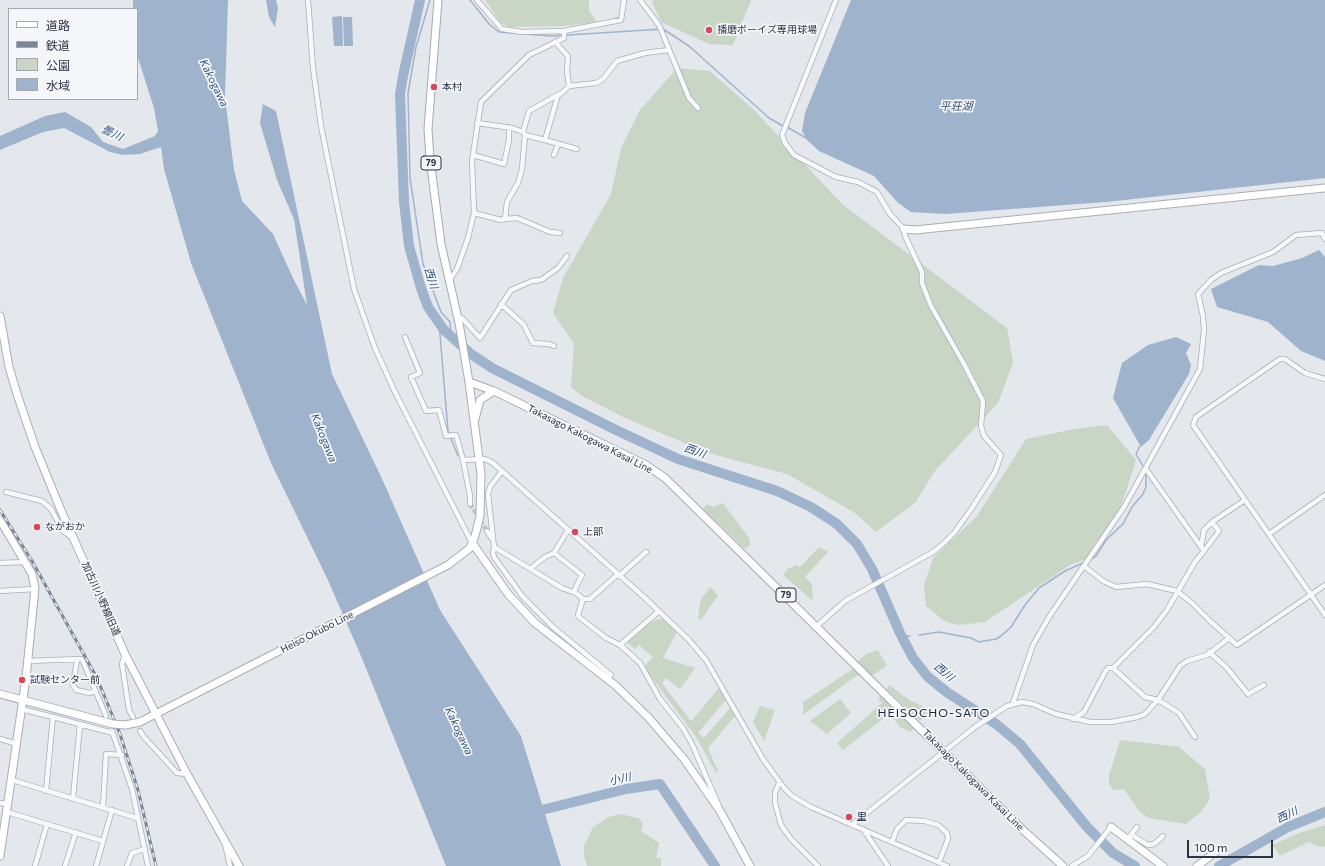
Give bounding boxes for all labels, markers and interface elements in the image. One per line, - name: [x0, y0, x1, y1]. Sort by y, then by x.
- legend: [8, 8, 138, 100]
- text: 道路: [46, 18, 70, 32]
- place label: 播磨ボーイズ専用球場: [717, 24, 817, 36]
- marker: 播磨ボーイズ専用球場: [704, 25, 714, 35]
- text: 鉄道: [46, 38, 70, 52]
- water label: Kakogawa: [197, 57, 231, 109]
- text: 公園: [46, 58, 70, 72]
- text: 水域: [46, 78, 70, 92]
- place label: 本村: [442, 81, 462, 93]
- marker: 本村: [429, 82, 439, 92]
- water label: 平荘湖: [940, 99, 972, 113]
- water label: 曇川: [99, 122, 125, 144]
- road number: 79: [421, 156, 441, 170]
- water label: 西川: [421, 265, 441, 291]
- street label: Takasago Kakogawa Kasai Line: [526, 402, 654, 476]
- water label: Kakogawa: [308, 412, 340, 464]
- water label: 西川: [682, 441, 708, 461]
- place label: ながおか: [45, 521, 85, 533]
- marker: ながおか: [32, 522, 42, 532]
- place label: 上部: [583, 526, 603, 538]
- marker: 上部: [570, 527, 580, 537]
- street label: 加古川小野線旧道: [79, 560, 123, 638]
- road number: 79: [776, 588, 796, 602]
- street label: Heiso Okubo Line: [279, 608, 355, 656]
- water label: 西川: [931, 660, 957, 684]
- place label: 試験センター前: [30, 674, 100, 686]
- marker: 試験センター前: [17, 675, 27, 685]
- water label: Kakogawa: [442, 705, 476, 757]
- district label: HEISOCHO-SATO: [878, 706, 990, 720]
- street label: Takasago Kakogawa Kasai Line: [920, 727, 1026, 833]
- water label: 小川: [608, 770, 632, 788]
- water label: 西川: [1274, 804, 1300, 826]
- place label: 里: [857, 811, 867, 823]
- marker: 里: [844, 812, 854, 822]
- scale bar: [1189, 832, 1275, 858]
- text: 100 m: [1194, 840, 1228, 854]

